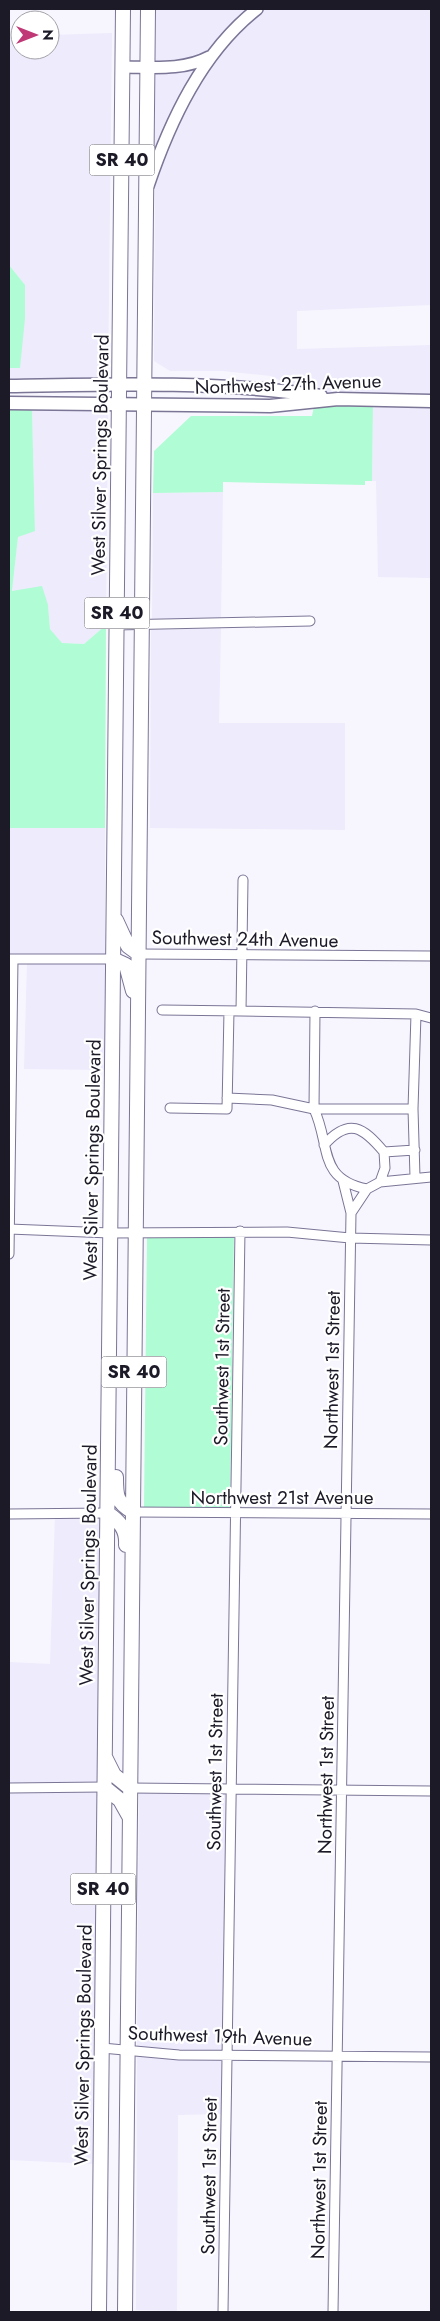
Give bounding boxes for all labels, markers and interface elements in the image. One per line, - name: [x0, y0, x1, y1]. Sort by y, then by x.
- north arrow: [10, 10, 60, 60]
- text: N: [38, 29, 58, 41]
- road number: SR 40: [90, 144, 154, 176]
- street label: West Silver Springs Boulevard: [84, 334, 116, 576]
- street label: Northwest 27th Avenue: [194, 367, 382, 401]
- road number: SR 40: [84, 598, 150, 628]
- street label: Southwest 24th Avenue: [151, 924, 339, 954]
- street label: West Silver Springs Boulevard: [76, 1039, 108, 1281]
- street label: Southwest 1st Street: [207, 1288, 237, 1446]
- street label: Northwest 1st Street: [317, 1290, 347, 1449]
- road number: SR 40: [102, 1356, 166, 1388]
- street label: West Silver Springs Boulevard: [72, 1444, 104, 1686]
- street label: Northwest 21st Avenue: [191, 1484, 374, 1511]
- street label: Southwest 1st Street: [200, 1693, 230, 1851]
- street label: Northwest 1st Street: [311, 1695, 341, 1854]
- road number: SR 40: [70, 1874, 136, 1905]
- street label: West Silver Springs Boulevard: [67, 1924, 99, 2166]
- street label: Southwest 19th Avenue: [127, 2019, 313, 2053]
- street label: Southwest 1st Street: [194, 2097, 224, 2255]
- street label: Northwest 1st Street: [304, 2100, 334, 2259]

